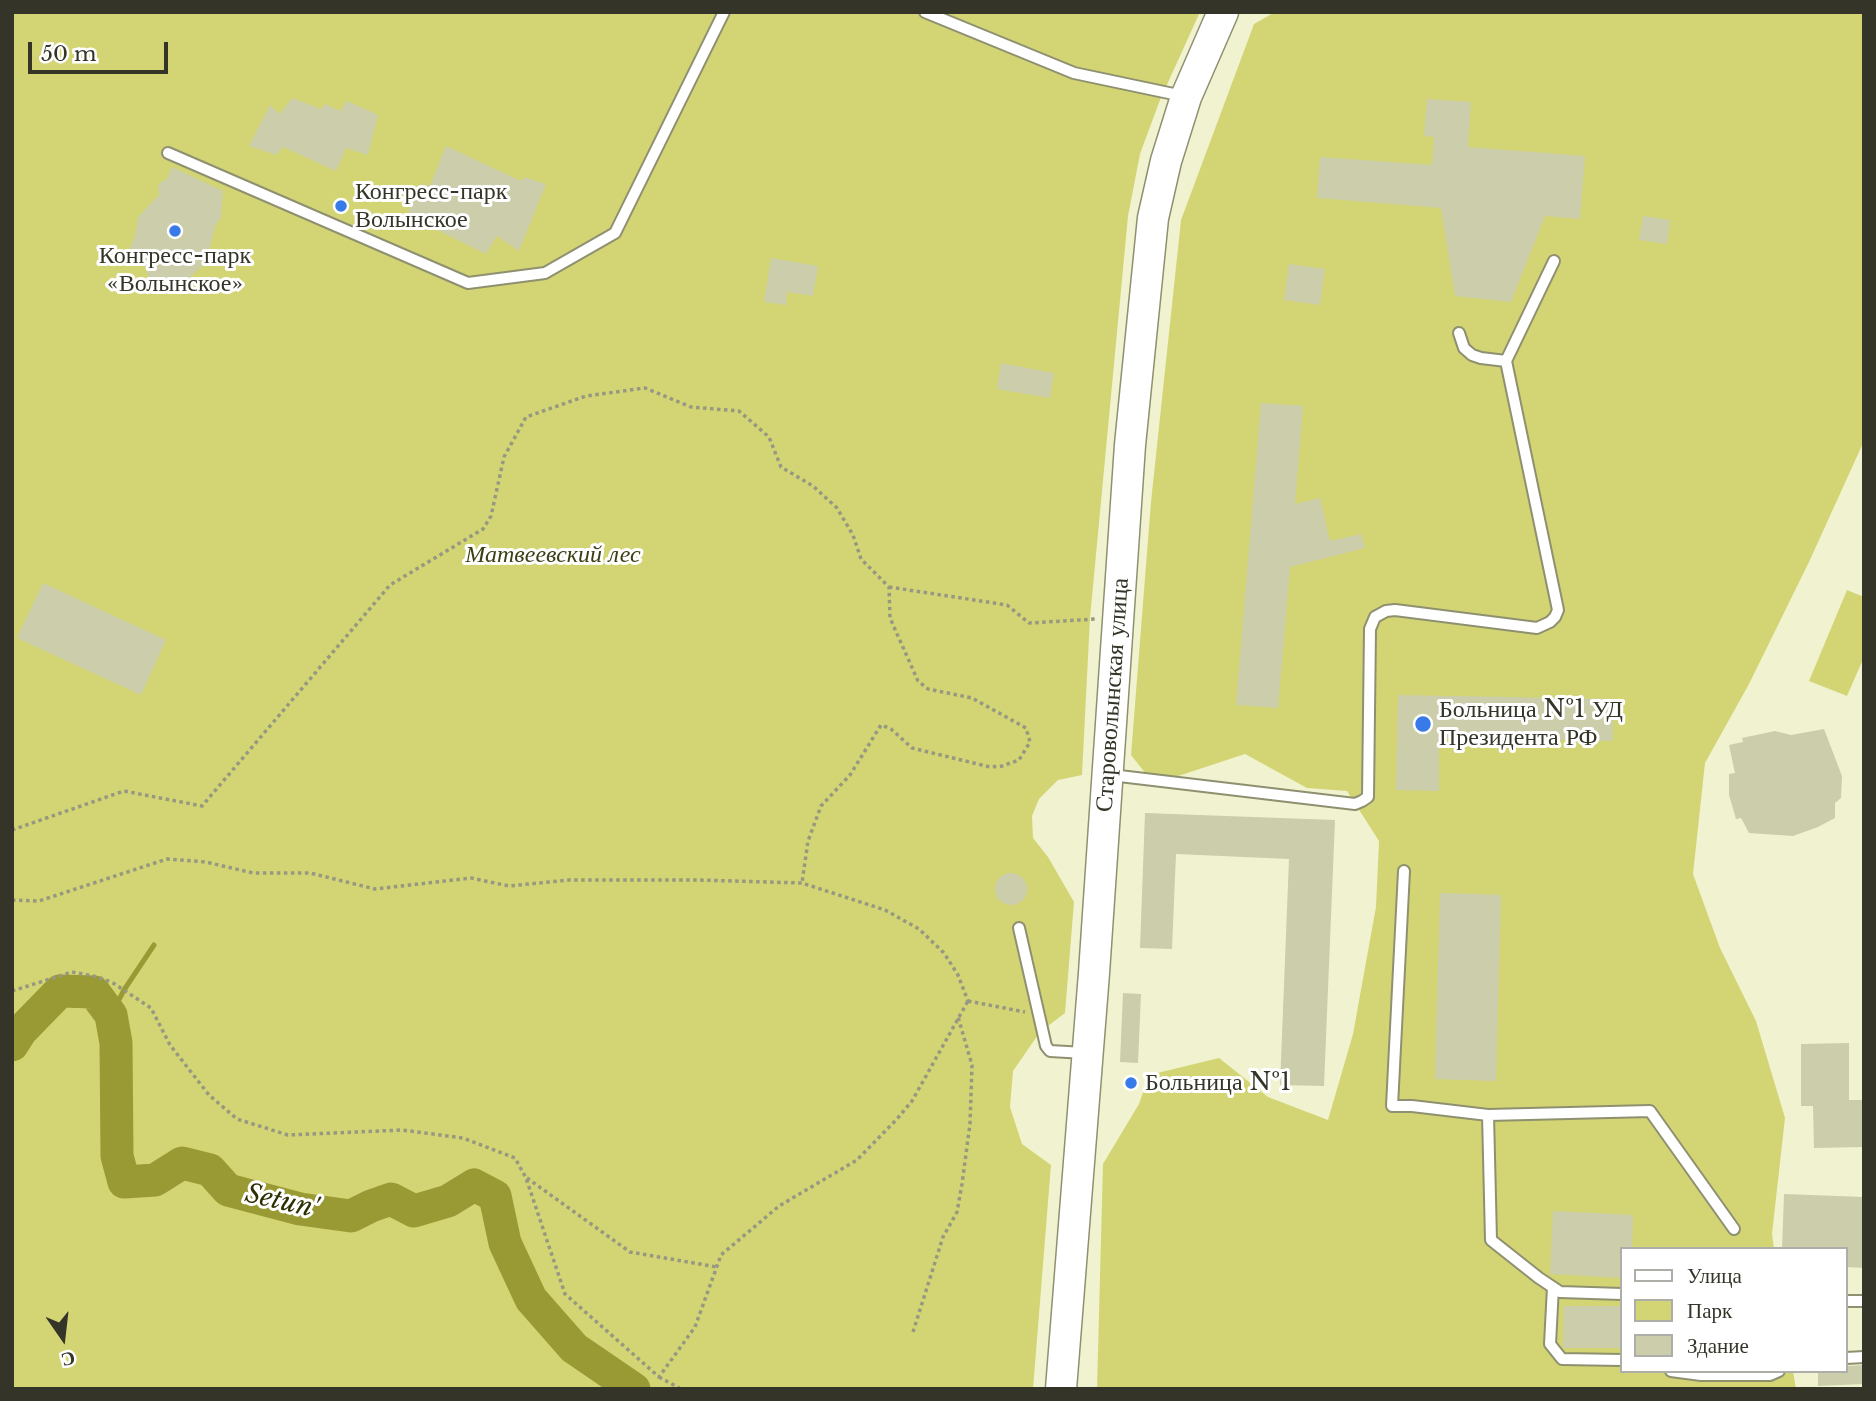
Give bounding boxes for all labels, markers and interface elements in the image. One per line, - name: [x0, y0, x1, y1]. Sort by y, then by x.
- scale bar: [32, 28, 172, 72]
- text: 50 m: [41, 41, 96, 67]
- place label: Конгресс-парк Волынское: [355, 178, 507, 234]
- marker: Конгресс-парк Волынское: [333, 198, 349, 214]
- marker: Конгресс-парк «Волынское»: [167, 223, 183, 239]
- place label: Конгресс-парк «Волынское»: [99, 242, 251, 298]
- park label: Матвеевский лес: [465, 541, 641, 569]
- street label: Староволынская улица: [1090, 577, 1136, 813]
- place label: Больница №1 УД Президента РФ: [1439, 696, 1623, 752]
- marker: Больница №1 УД Президента РФ: [1413, 714, 1433, 734]
- place label: Больница №1: [1145, 1069, 1291, 1097]
- marker: Больница №1: [1123, 1075, 1139, 1091]
- water label: Setun': [242, 1179, 320, 1225]
- legend: [1620, 1247, 1848, 1373]
- text: Улица: [1687, 1263, 1742, 1289]
- text: Парк: [1687, 1298, 1732, 1324]
- north arrow: [28, 1303, 98, 1373]
- text: Здание: [1687, 1333, 1749, 1359]
- text: С: [59, 1346, 78, 1372]

